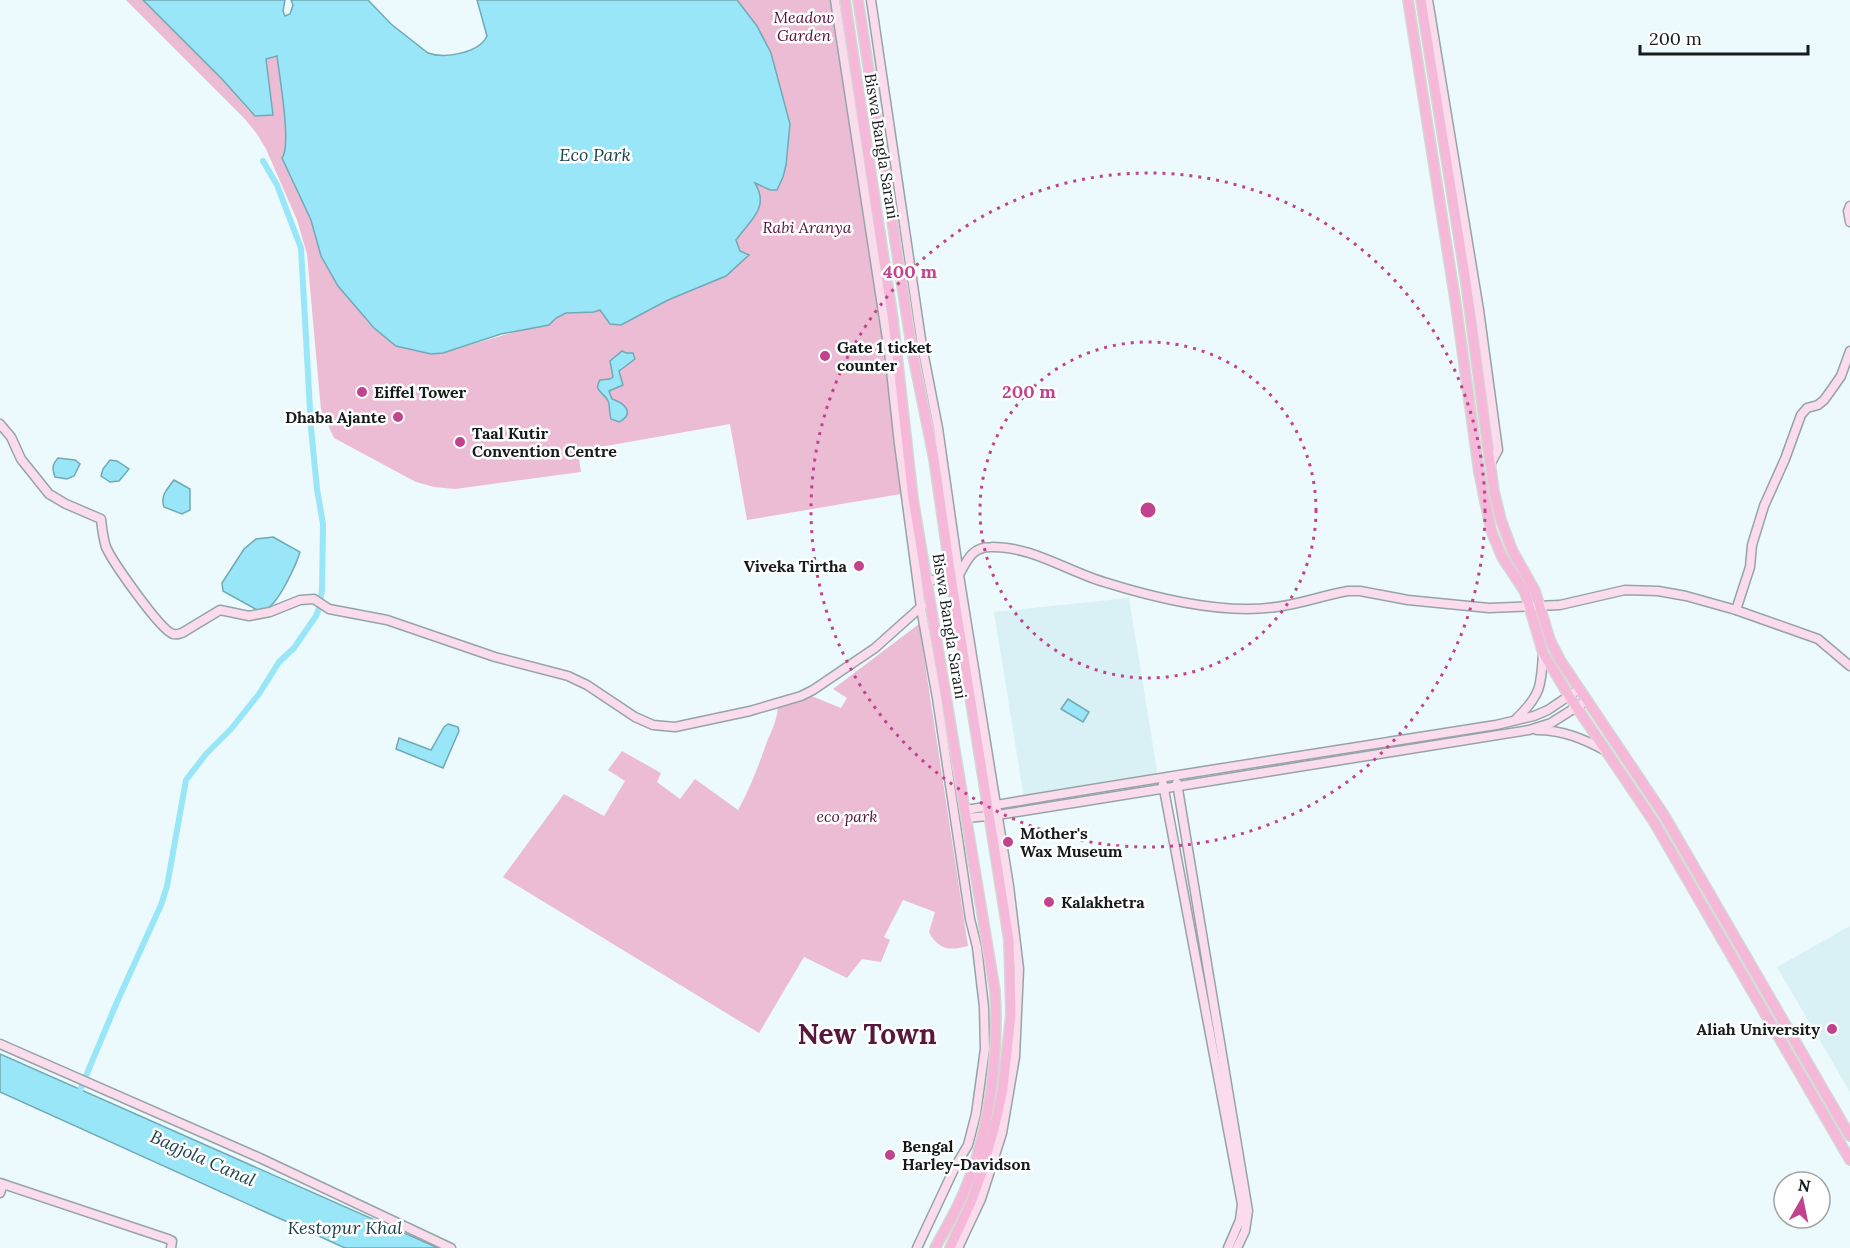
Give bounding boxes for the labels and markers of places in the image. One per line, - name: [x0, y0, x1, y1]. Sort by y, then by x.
- place label: Gate 1 ticket counter: [837, 337, 932, 375]
- marker: Gate 1 ticket counter: [818, 349, 832, 363]
- place label: Eiffel Tower: [374, 382, 467, 402]
- marker: Eiffel Tower: [355, 385, 369, 399]
- place label: Dhaba Ajante: [285, 407, 386, 427]
- marker: Dhaba Ajante: [391, 410, 405, 424]
- place label: Taal Kutir Convention Centre: [472, 423, 617, 461]
- marker: Taal Kutir Convention Centre: [453, 435, 467, 449]
- centre of rings: [1138, 500, 1158, 520]
- place label: Viveka Tirtha: [744, 556, 848, 576]
- marker: Viveka Tirtha: [852, 559, 866, 573]
- place label: Mother's Wax Museum: [1020, 823, 1123, 861]
- marker: Mother's Wax Museum: [1001, 835, 1015, 849]
- place label: Kalakhetra: [1061, 892, 1145, 912]
- marker: Kalakhetra: [1042, 895, 1056, 909]
- place label: Aliah University: [1697, 1019, 1820, 1039]
- marker: Aliah University: [1825, 1022, 1839, 1036]
- place label: Bengal Harley-Davidson: [902, 1136, 1031, 1174]
- marker: Bengal Harley-Davidson: [883, 1148, 897, 1162]

